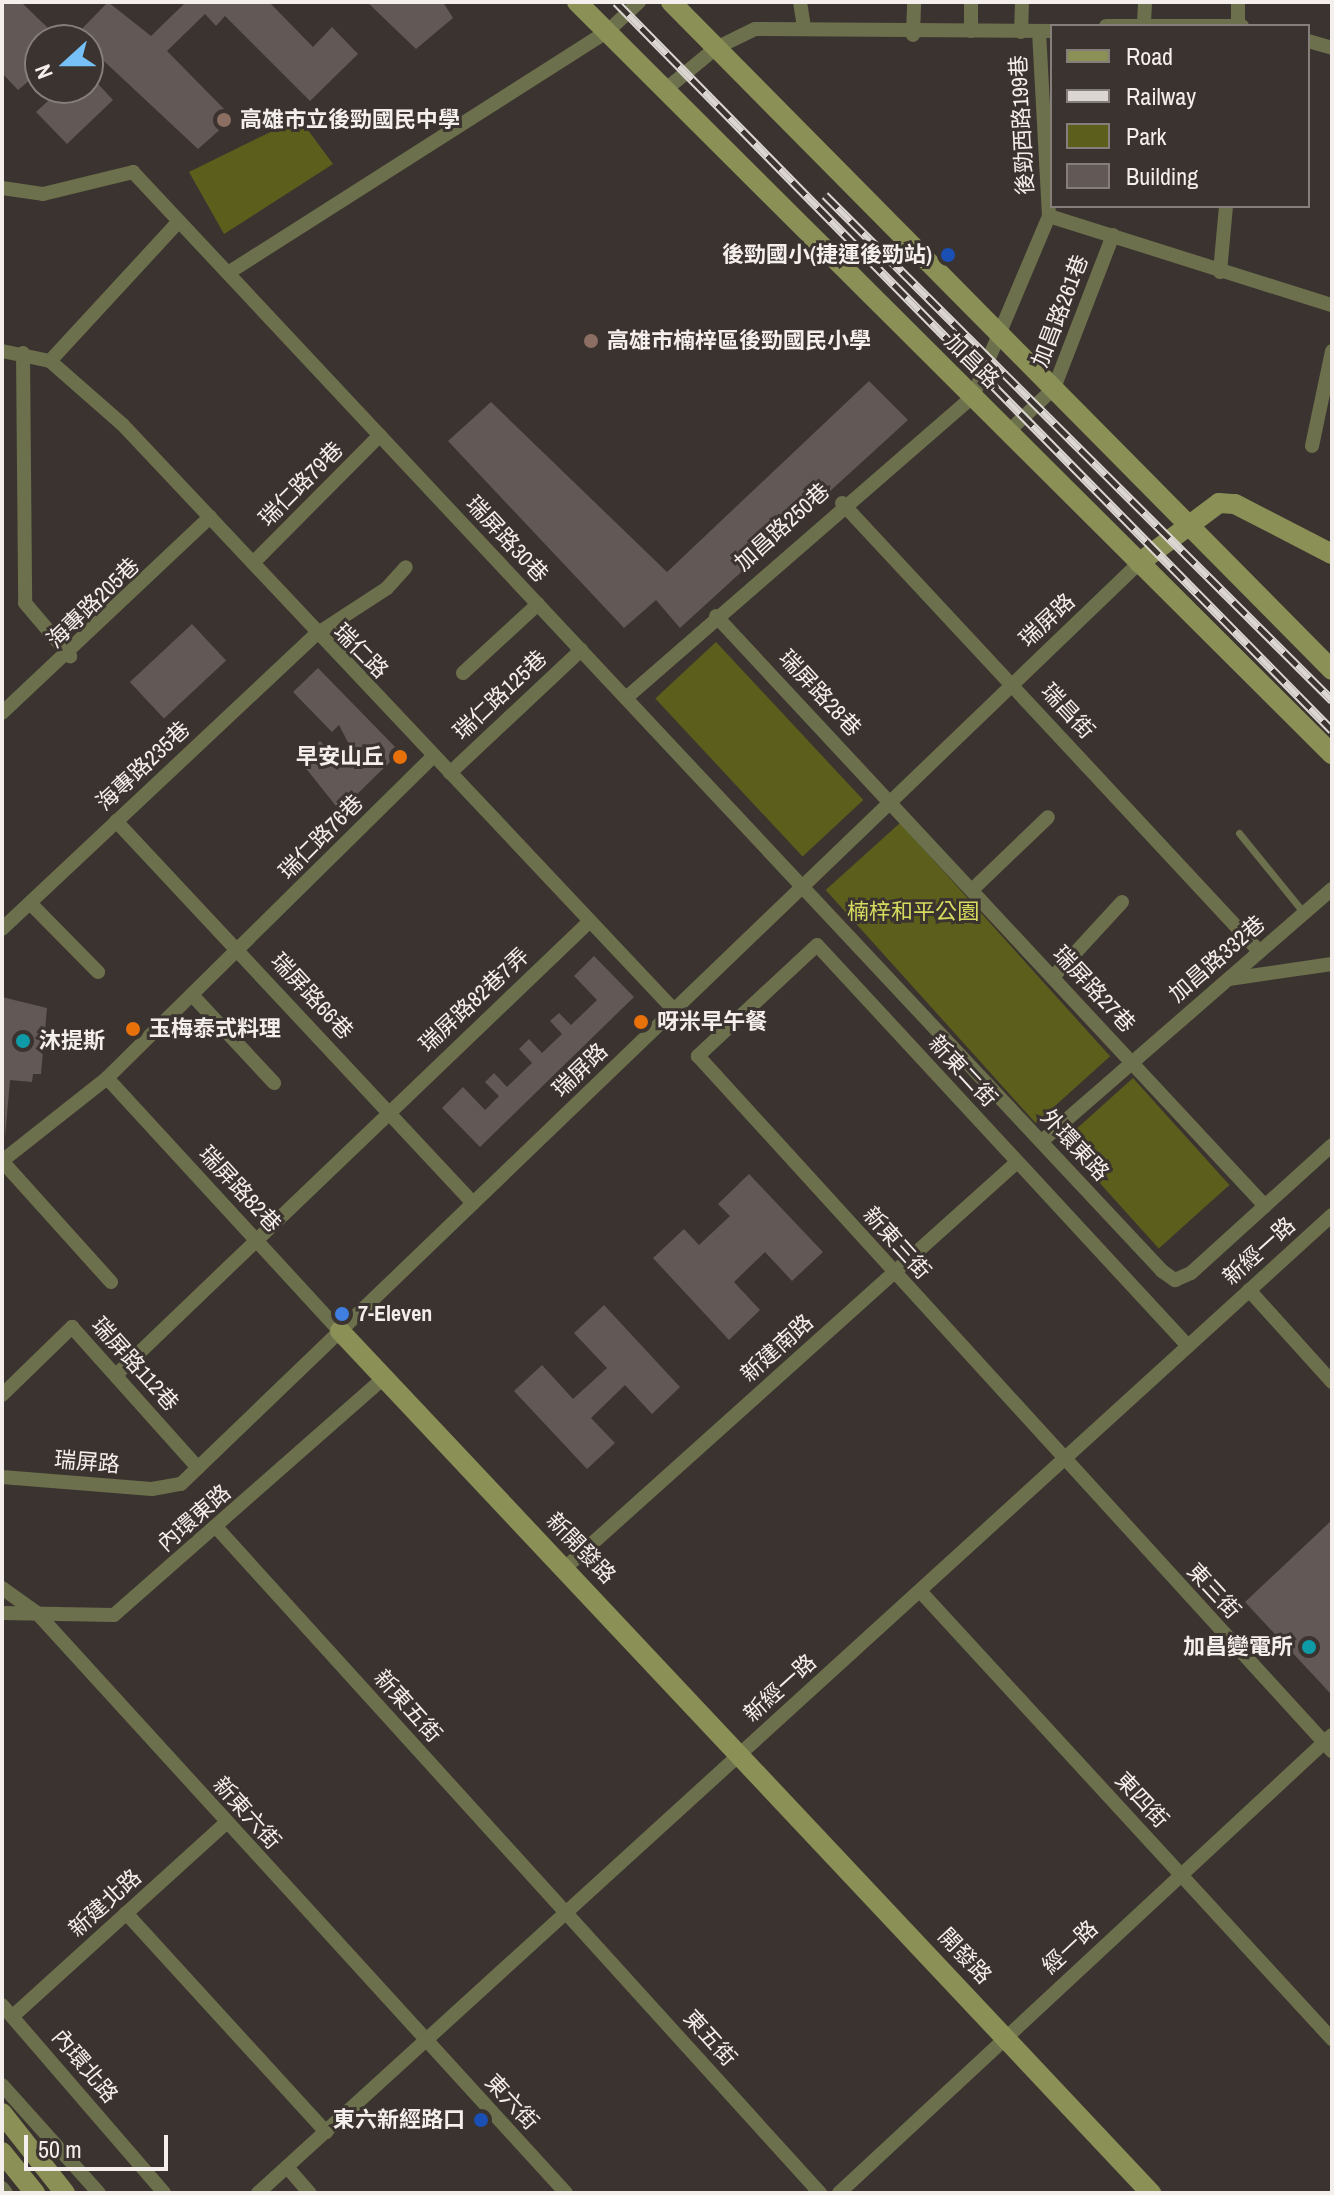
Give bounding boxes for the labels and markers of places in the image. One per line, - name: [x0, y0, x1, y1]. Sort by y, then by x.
- place label: 高雄市立後勁國民中學: [240, 107, 460, 133]
- marker: 高雄市立後勁國民中學: [215, 111, 233, 129]
- place label: 後勁國小(捷運後勁站): [722, 242, 932, 268]
- marker: 後勁國小(捷運後勁站): [939, 246, 957, 264]
- place label: 高雄市楠梓區後勁國民小學: [607, 328, 871, 354]
- marker: 高雄市楠梓區後勁國民小學: [582, 332, 600, 350]
- place label: 早安山丘: [296, 744, 384, 770]
- marker: 早安山丘: [391, 748, 409, 766]
- place label: 呀米早午餐: [657, 1009, 767, 1035]
- marker: 呀米早午餐: [632, 1013, 650, 1031]
- place label: 玉梅泰式料理: [149, 1016, 281, 1042]
- marker: 玉梅泰式料理: [124, 1020, 142, 1038]
- place label: 沐提斯: [39, 1028, 105, 1054]
- marker: 沐提斯: [14, 1032, 32, 1050]
- place label: 7-Eleven: [358, 1301, 432, 1327]
- marker: 7-Eleven: [333, 1305, 351, 1323]
- place label: 加昌變電所: [1183, 1634, 1293, 1660]
- marker: 加昌變電所: [1300, 1638, 1318, 1656]
- place label: 東六新經路口: [333, 2107, 465, 2133]
- marker: 東六新經路口: [472, 2111, 490, 2129]

